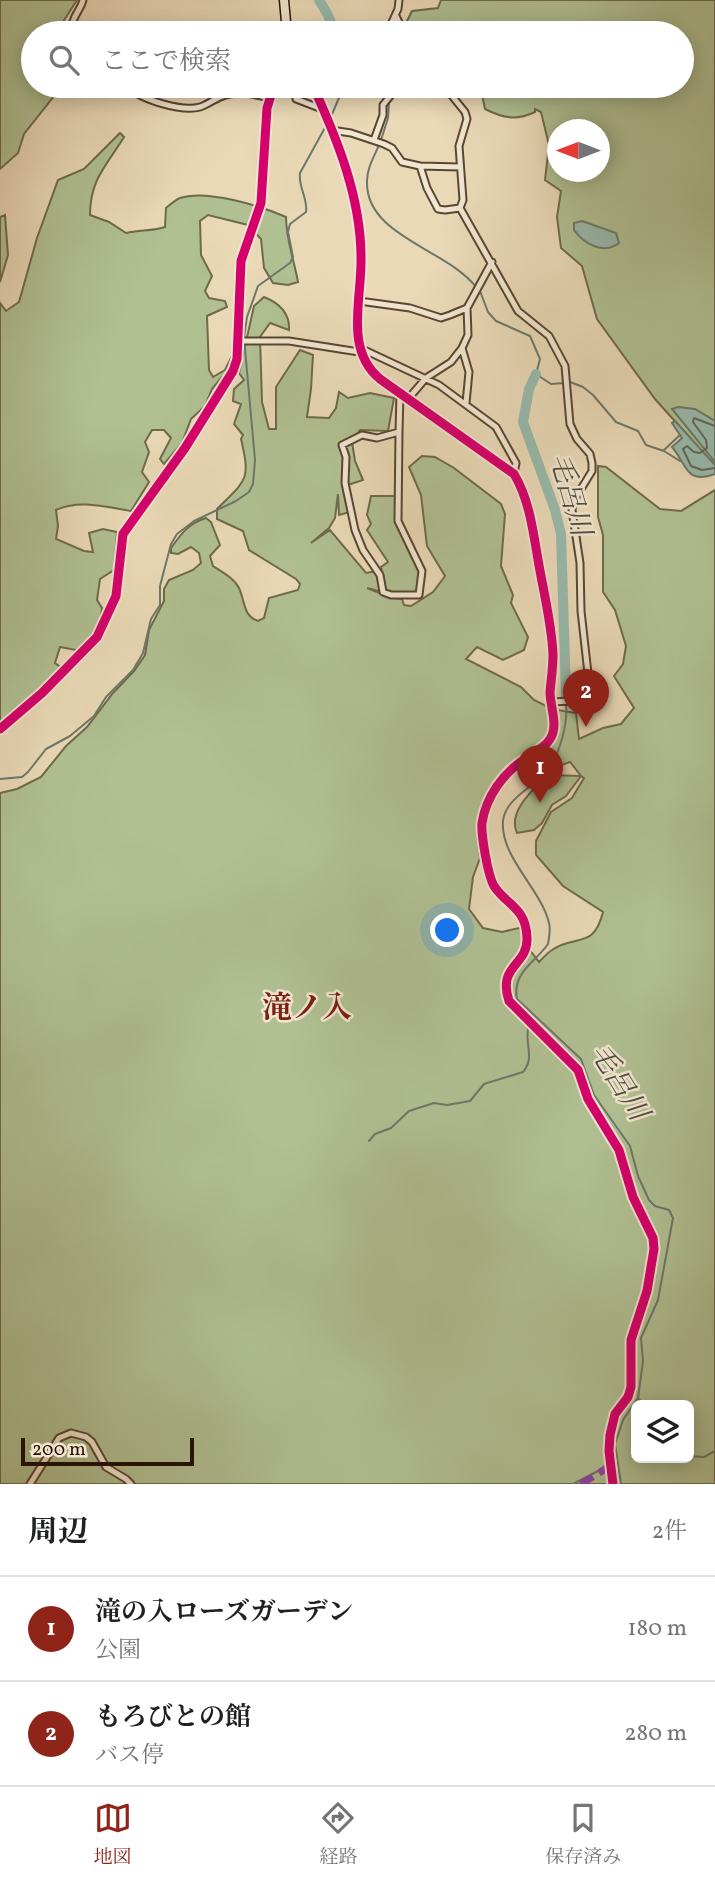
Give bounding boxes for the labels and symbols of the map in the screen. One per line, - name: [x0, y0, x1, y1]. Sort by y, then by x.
- north arrow: [547, 119, 610, 182]
- water label: 毛呂川: [539, 449, 600, 544]
- pin: 2: [563, 669, 609, 727]
- pin: 1: [517, 745, 563, 803]
- your location: [430, 913, 464, 947]
- district label: 滝ノ入: [262, 988, 352, 1030]
- water label: 毛呂川: [579, 1037, 658, 1131]
- scale bar: [21, 1435, 194, 1467]

